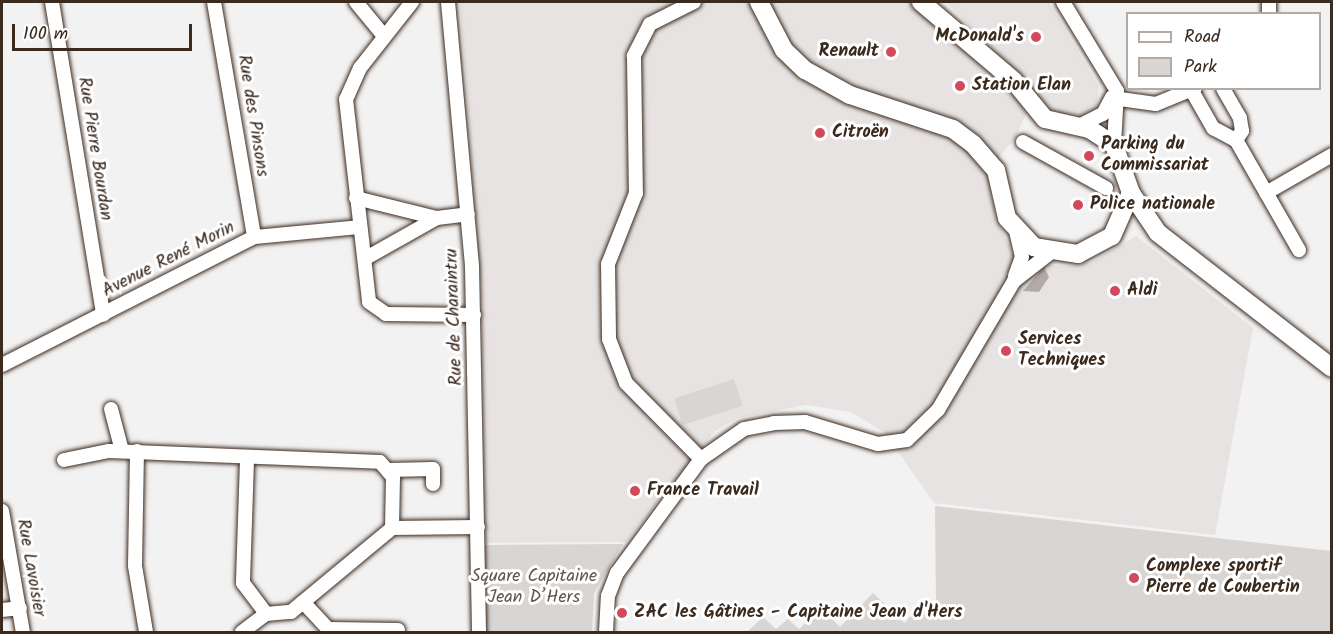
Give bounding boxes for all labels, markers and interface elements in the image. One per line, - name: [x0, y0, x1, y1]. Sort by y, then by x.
- scale bar: [15, 12, 195, 50]
- legend: [1126, 12, 1321, 90]
- text: 100 m: [23, 20, 68, 49]
- text: Road: [1184, 23, 1220, 52]
- place label: McDonald's: [935, 26, 1024, 48]
- marker: McDonald's: [1029, 30, 1043, 44]
- place label: Renault: [819, 41, 879, 63]
- marker: Renault: [884, 45, 898, 59]
- street label: Rue des Pinsons: [232, 53, 272, 179]
- text: Park: [1184, 53, 1217, 82]
- place label: Station Elan: [972, 75, 1071, 97]
- street label: Rue Pierre Bourdan: [72, 76, 116, 222]
- marker: Station Elan: [953, 79, 967, 93]
- place label: Citroën: [832, 122, 889, 144]
- marker: Citroën: [813, 126, 827, 140]
- place label: Parking du Commissariat: [1101, 135, 1209, 178]
- marker: Parking du Commissariat: [1082, 149, 1096, 163]
- place label: Police nationale: [1090, 194, 1215, 216]
- marker: Police nationale: [1071, 198, 1085, 212]
- street label: Avenue René Morin: [99, 217, 239, 303]
- street label: Rue de Charaintru: [442, 248, 468, 386]
- place label: Aldi: [1127, 280, 1158, 302]
- marker: Aldi: [1108, 284, 1122, 298]
- place label: Services Techniques: [1018, 330, 1105, 372]
- marker: Services Techniques: [999, 344, 1013, 358]
- place label: France Travail: [647, 480, 759, 502]
- marker: France Travail: [628, 484, 642, 498]
- street label: Rue Lavoisier: [11, 517, 49, 619]
- place label: Complexe sportif Pierre de Coubertin: [1146, 557, 1300, 600]
- park label: Square Capitaine Jean D’Hers: [471, 567, 597, 610]
- marker: Complexe sportif Pierre de Coubertin: [1127, 571, 1141, 585]
- place label: ZAC les Gâtines - Capitaine Jean d'Hers: [634, 602, 962, 624]
- marker: ZAC les Gâtines - Capitaine Jean d'Hers: [615, 606, 629, 620]

